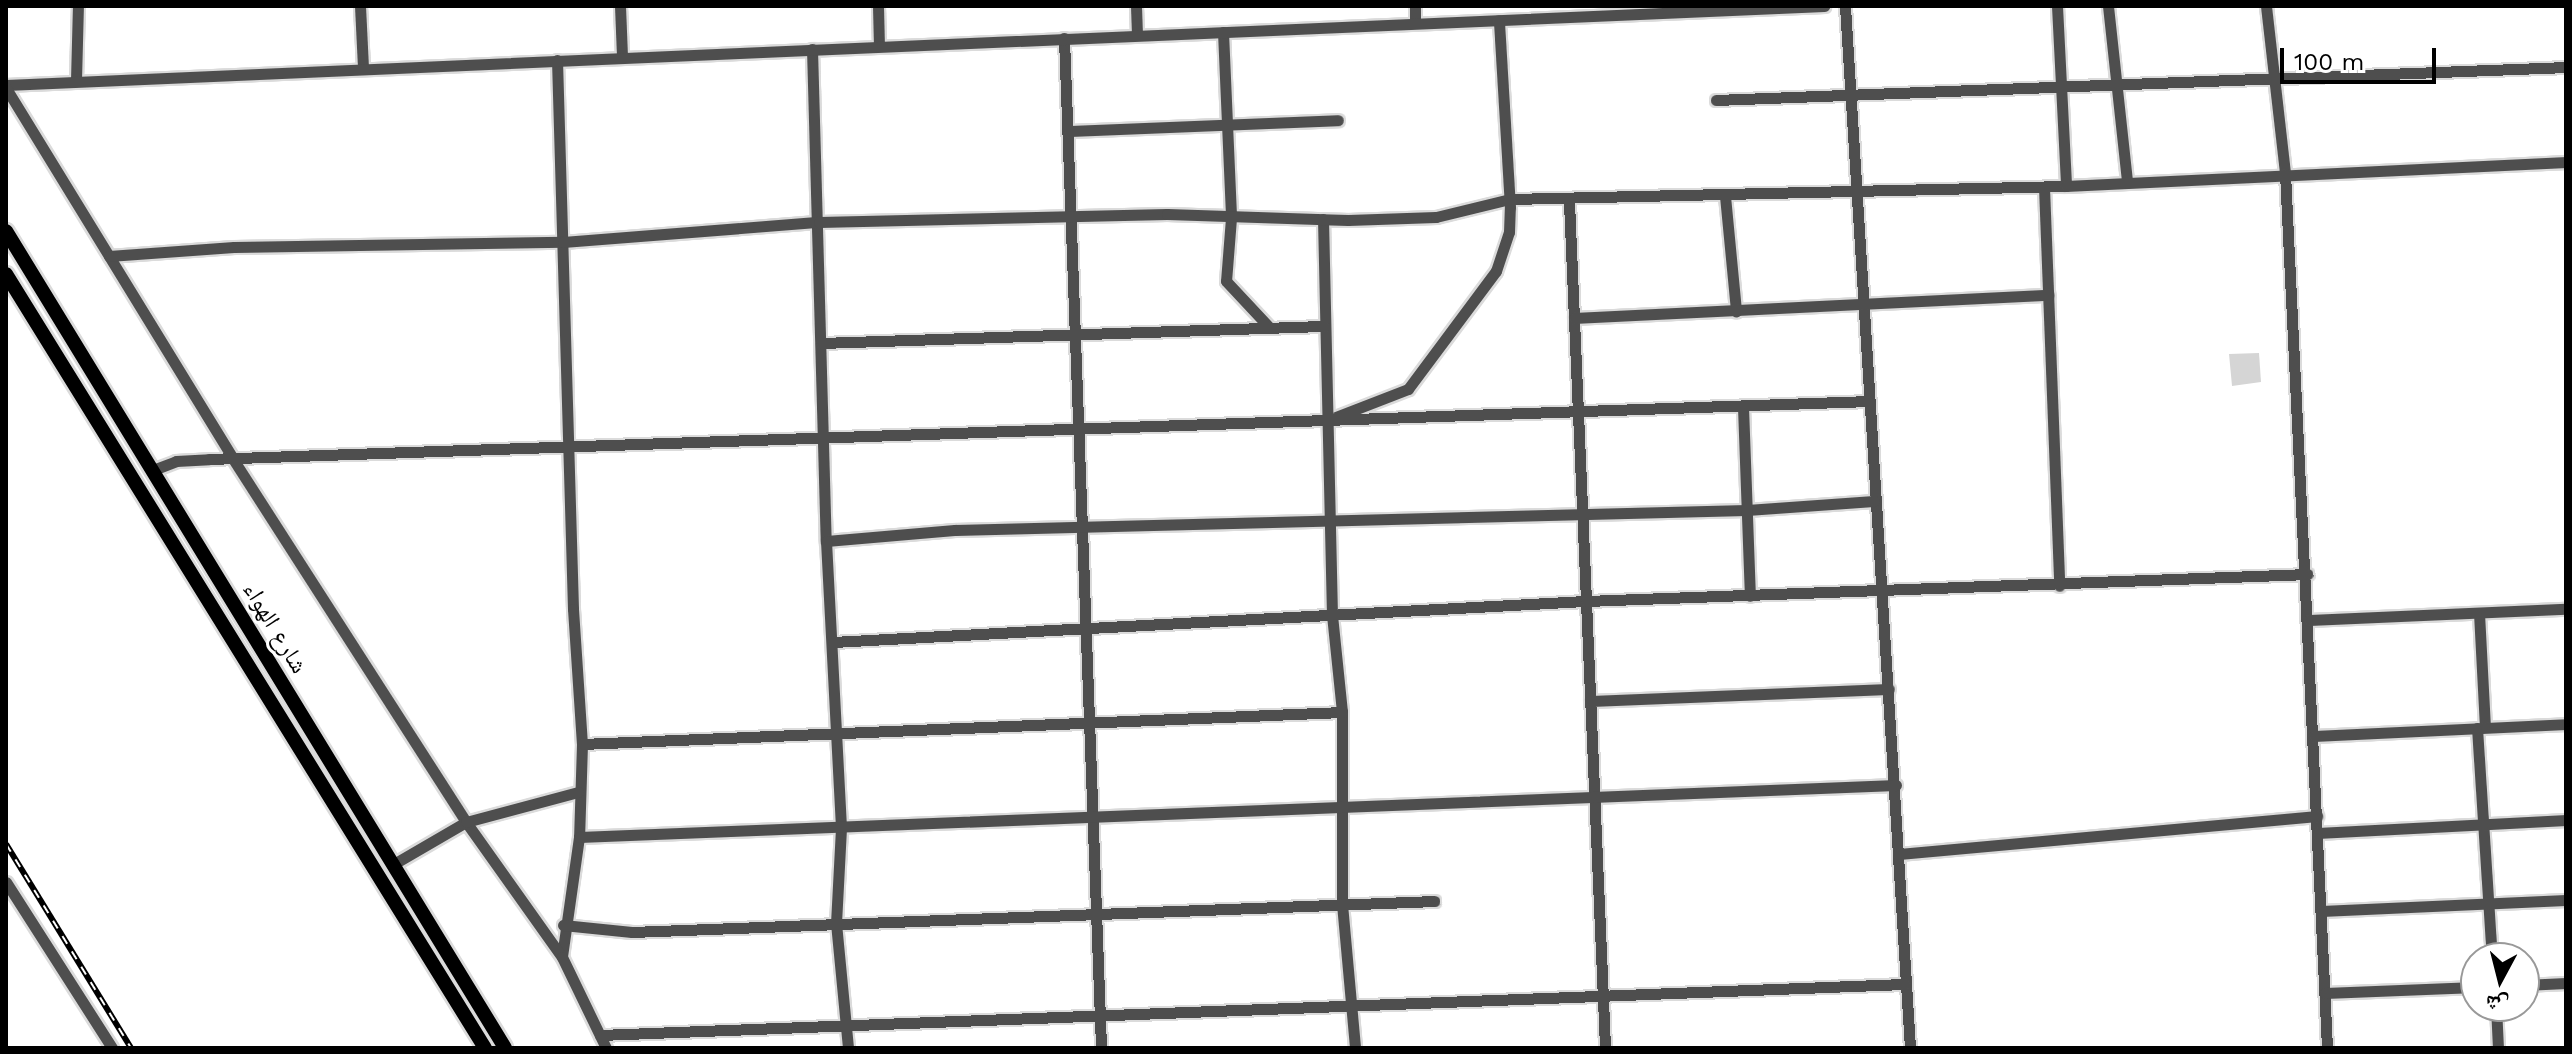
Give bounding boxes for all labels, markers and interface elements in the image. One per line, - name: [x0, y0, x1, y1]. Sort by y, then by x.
- scale bar: [2284, 32, 2440, 82]
- text: 100 m: [2294, 48, 2364, 76]
- street label: شارع الهواء: [237, 577, 313, 679]
- north arrow: [2460, 942, 2540, 1022]
- text: ش: [2484, 991, 2510, 1018]

